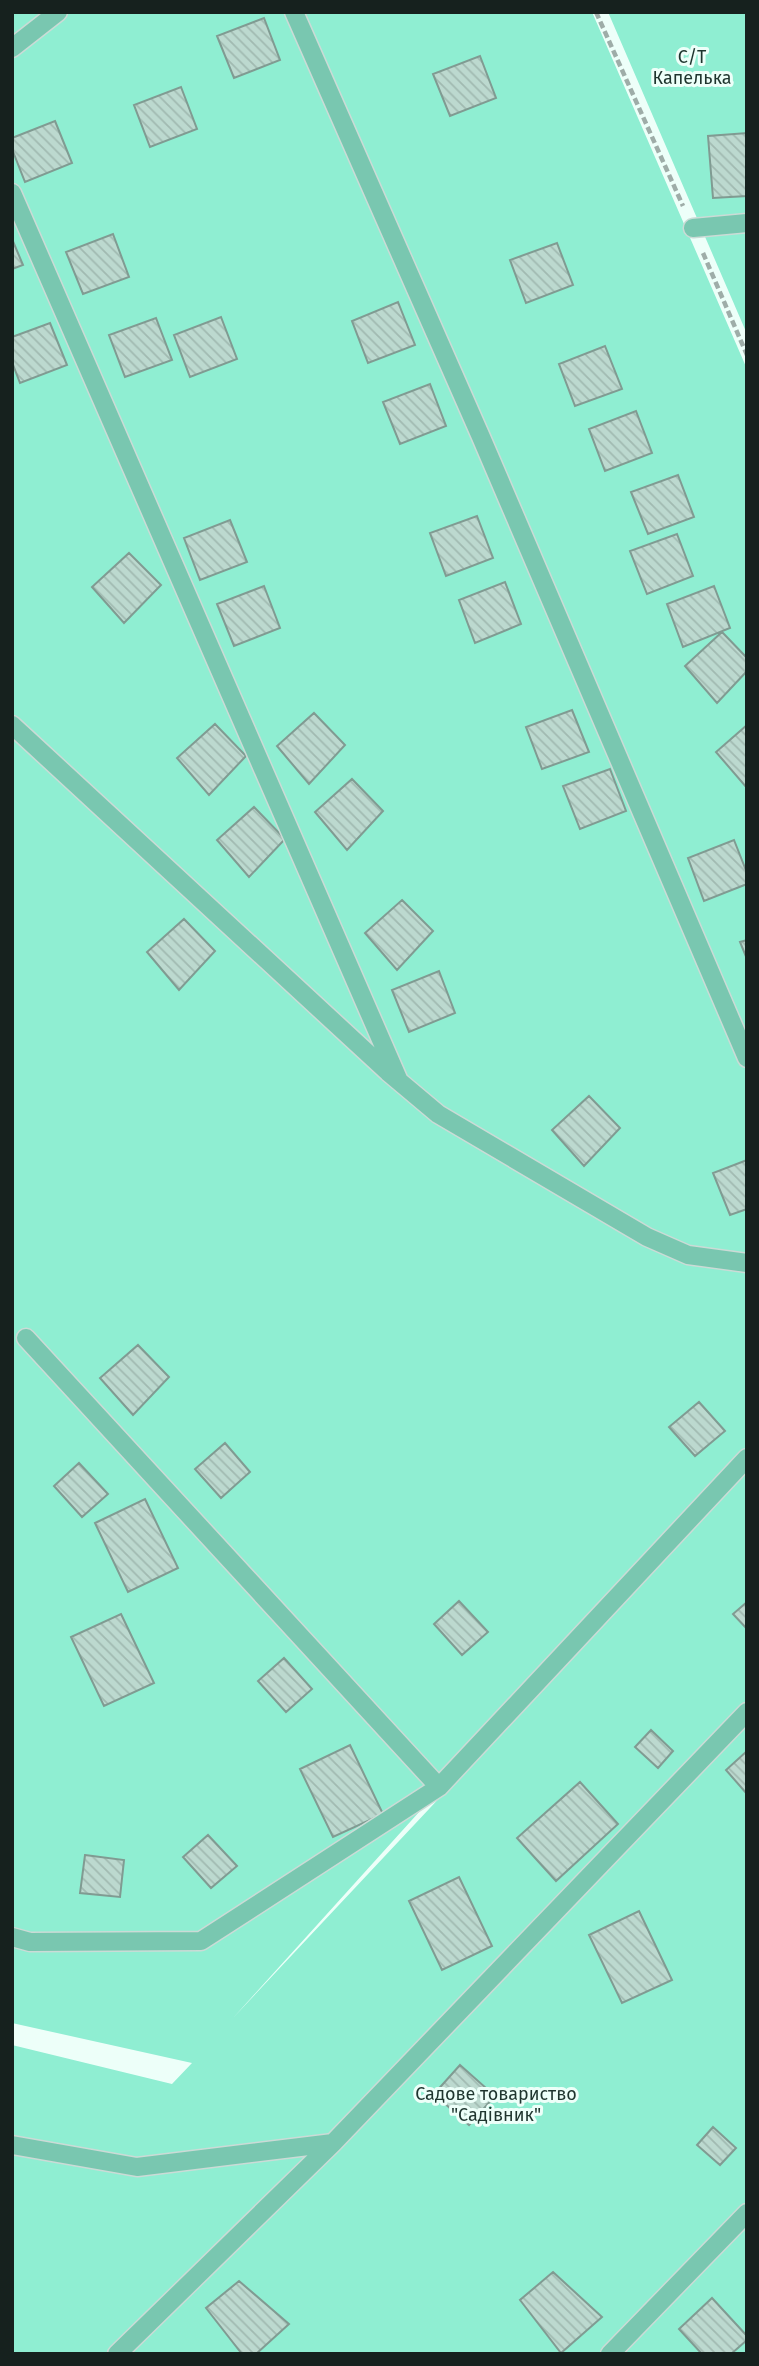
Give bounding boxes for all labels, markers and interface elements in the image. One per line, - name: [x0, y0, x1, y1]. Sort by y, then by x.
- park label: С/Т Капелька: [652, 46, 732, 89]
- park label: Садове товариство "Садівник": [415, 2083, 577, 2126]

